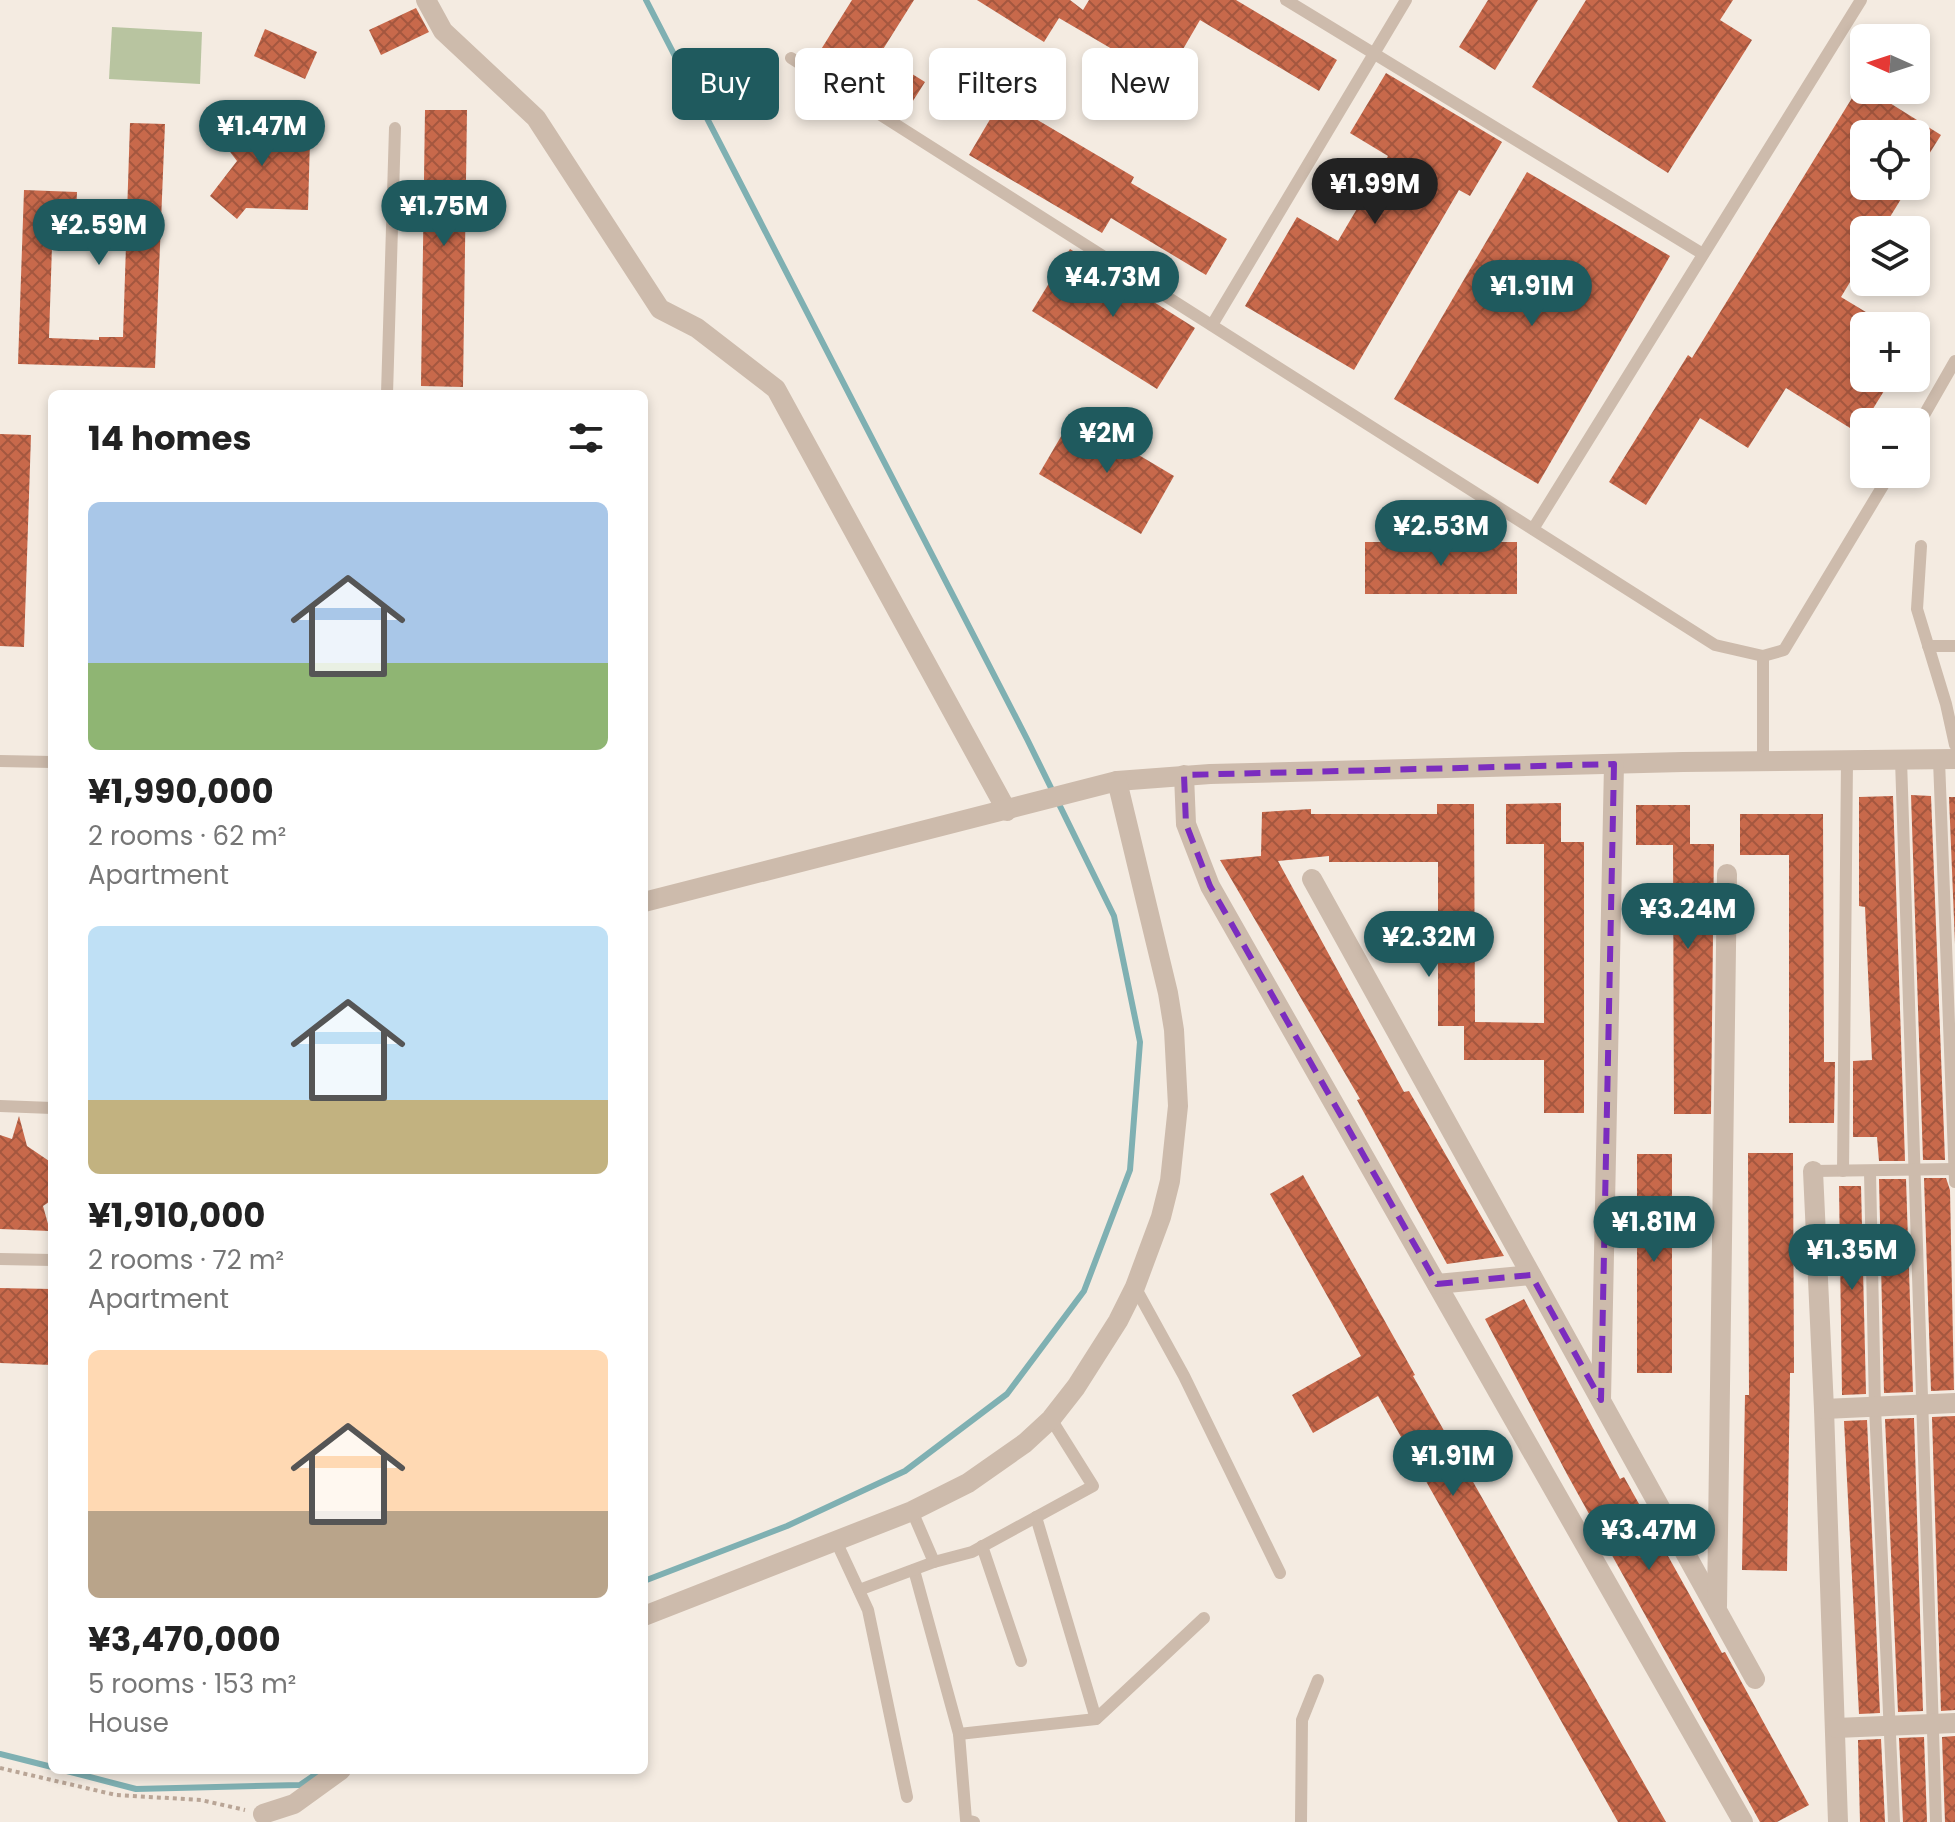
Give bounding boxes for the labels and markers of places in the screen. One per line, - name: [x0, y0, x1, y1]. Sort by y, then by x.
- pin: ¥1.47M: [197, 100, 327, 168]
- pin: ¥1.99M: [1310, 158, 1440, 226]
- pin: ¥1.75M: [379, 180, 509, 248]
- pin: ¥2.59M: [34, 199, 164, 267]
- pin: ¥4.73M: [1048, 251, 1178, 319]
- pin: ¥1.91M: [1467, 260, 1597, 328]
- pin: ¥2M: [1068, 407, 1146, 475]
- pin: ¥2.53M: [1376, 500, 1506, 568]
- pin: ¥3.24M: [1623, 883, 1753, 951]
- pin: ¥2.32M: [1364, 911, 1494, 979]
- pin: ¥1.81M: [1589, 1196, 1719, 1264]
- pin: ¥1.35M: [1787, 1224, 1917, 1292]
- pin: ¥1.91M: [1388, 1430, 1518, 1498]
- pin: ¥3.47M: [1584, 1504, 1714, 1572]

